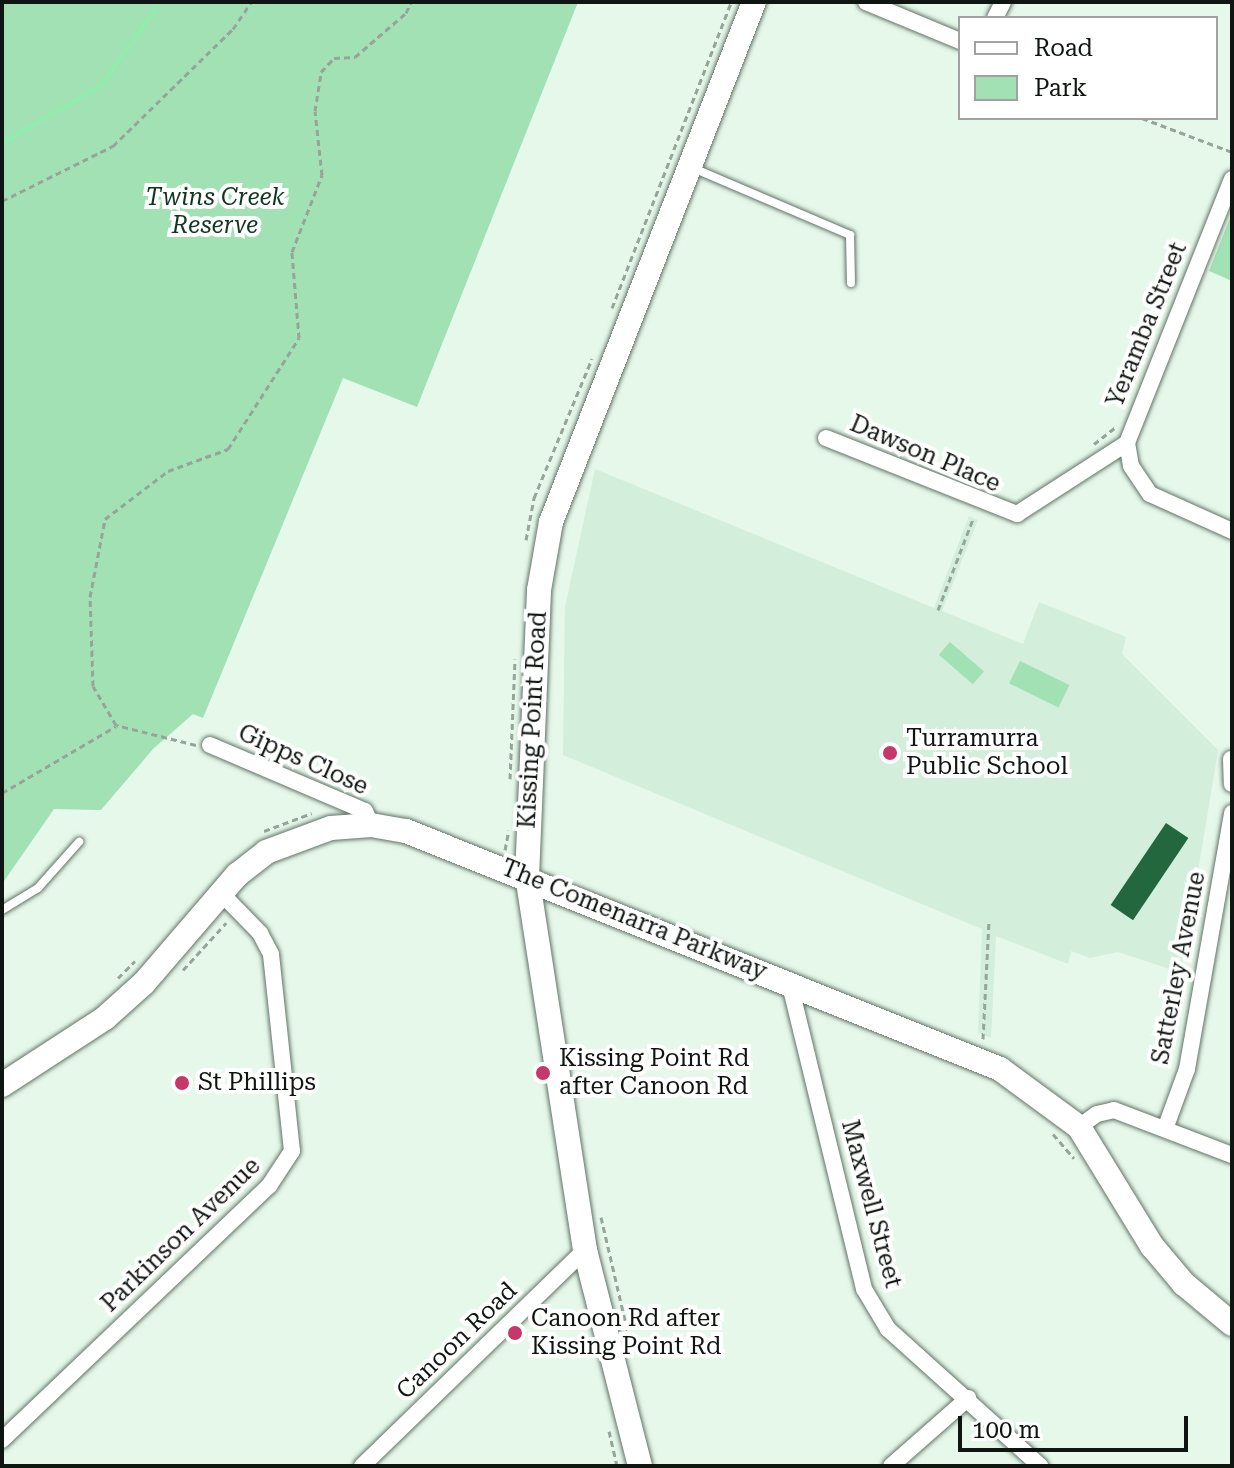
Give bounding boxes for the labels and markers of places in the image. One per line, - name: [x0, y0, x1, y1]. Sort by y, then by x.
- place label: Turramurra Public School: [906, 725, 1068, 781]
- marker: Turramurra Public School: [881, 744, 899, 762]
- place label: Kissing Point Rd after Canoon Rd: [559, 1045, 749, 1101]
- marker: Kissing Point Rd after Canoon Rd: [534, 1064, 552, 1082]
- place label: St Phillips: [198, 1069, 316, 1097]
- marker: St Phillips: [173, 1074, 191, 1092]
- place label: Canoon Rd after Kissing Point Rd: [531, 1305, 721, 1361]
- marker: Canoon Rd after Kissing Point Rd: [506, 1324, 524, 1342]

